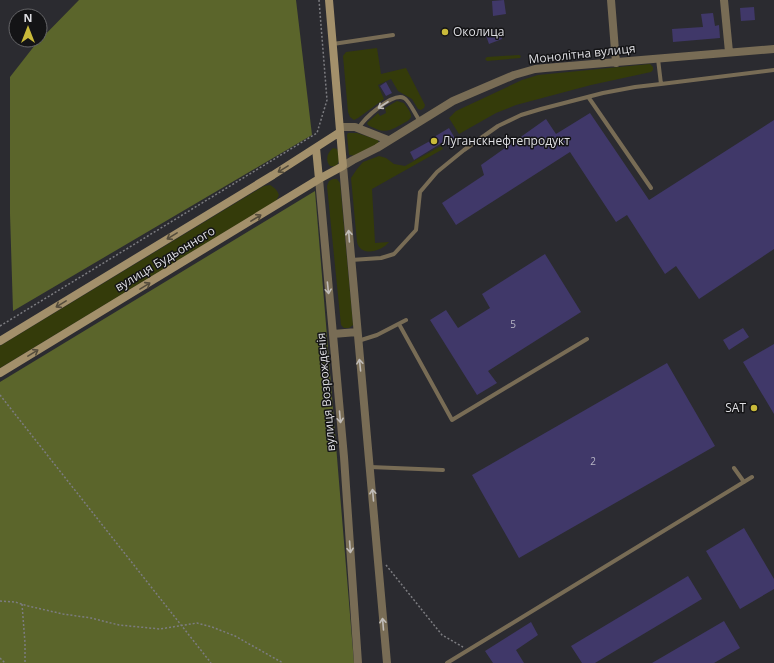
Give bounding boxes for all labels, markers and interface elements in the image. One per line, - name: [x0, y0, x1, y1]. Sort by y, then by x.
- north arrow: [8, 8, 48, 48]
- text: N: [24, 10, 32, 25]
- place label: Околица: [453, 23, 504, 40]
- marker: Околица: [440, 27, 450, 37]
- street label: Монолітна вулиця: [528, 39, 636, 68]
- one-way arrow: [377, 102, 389, 110]
- place label: Луганскнефтепродукт: [442, 132, 570, 149]
- marker: Луганскнефтепродукт: [429, 136, 439, 146]
- one-way arrow: [278, 165, 289, 173]
- one-way arrow: [250, 214, 262, 222]
- street label: вулиця Будьонного: [111, 222, 218, 295]
- one-way arrow: [346, 230, 353, 243]
- one-way arrow: [166, 233, 178, 241]
- one-way arrow: [139, 281, 151, 289]
- one-way arrow: [324, 281, 332, 294]
- one-way arrow: [56, 300, 67, 308]
- house number: 5: [510, 317, 516, 331]
- street label: вулиця Возрождєнія: [312, 332, 339, 452]
- one-way arrow: [27, 348, 39, 356]
- one-way arrow: [357, 359, 364, 372]
- place label: SAT: [725, 399, 746, 416]
- marker: SAT: [749, 403, 759, 413]
- one-way arrow: [337, 410, 344, 423]
- house number: 2: [590, 454, 596, 468]
- one-way arrow: [369, 489, 376, 502]
- one-way arrow: [346, 540, 353, 553]
- one-way arrow: [380, 618, 387, 631]

